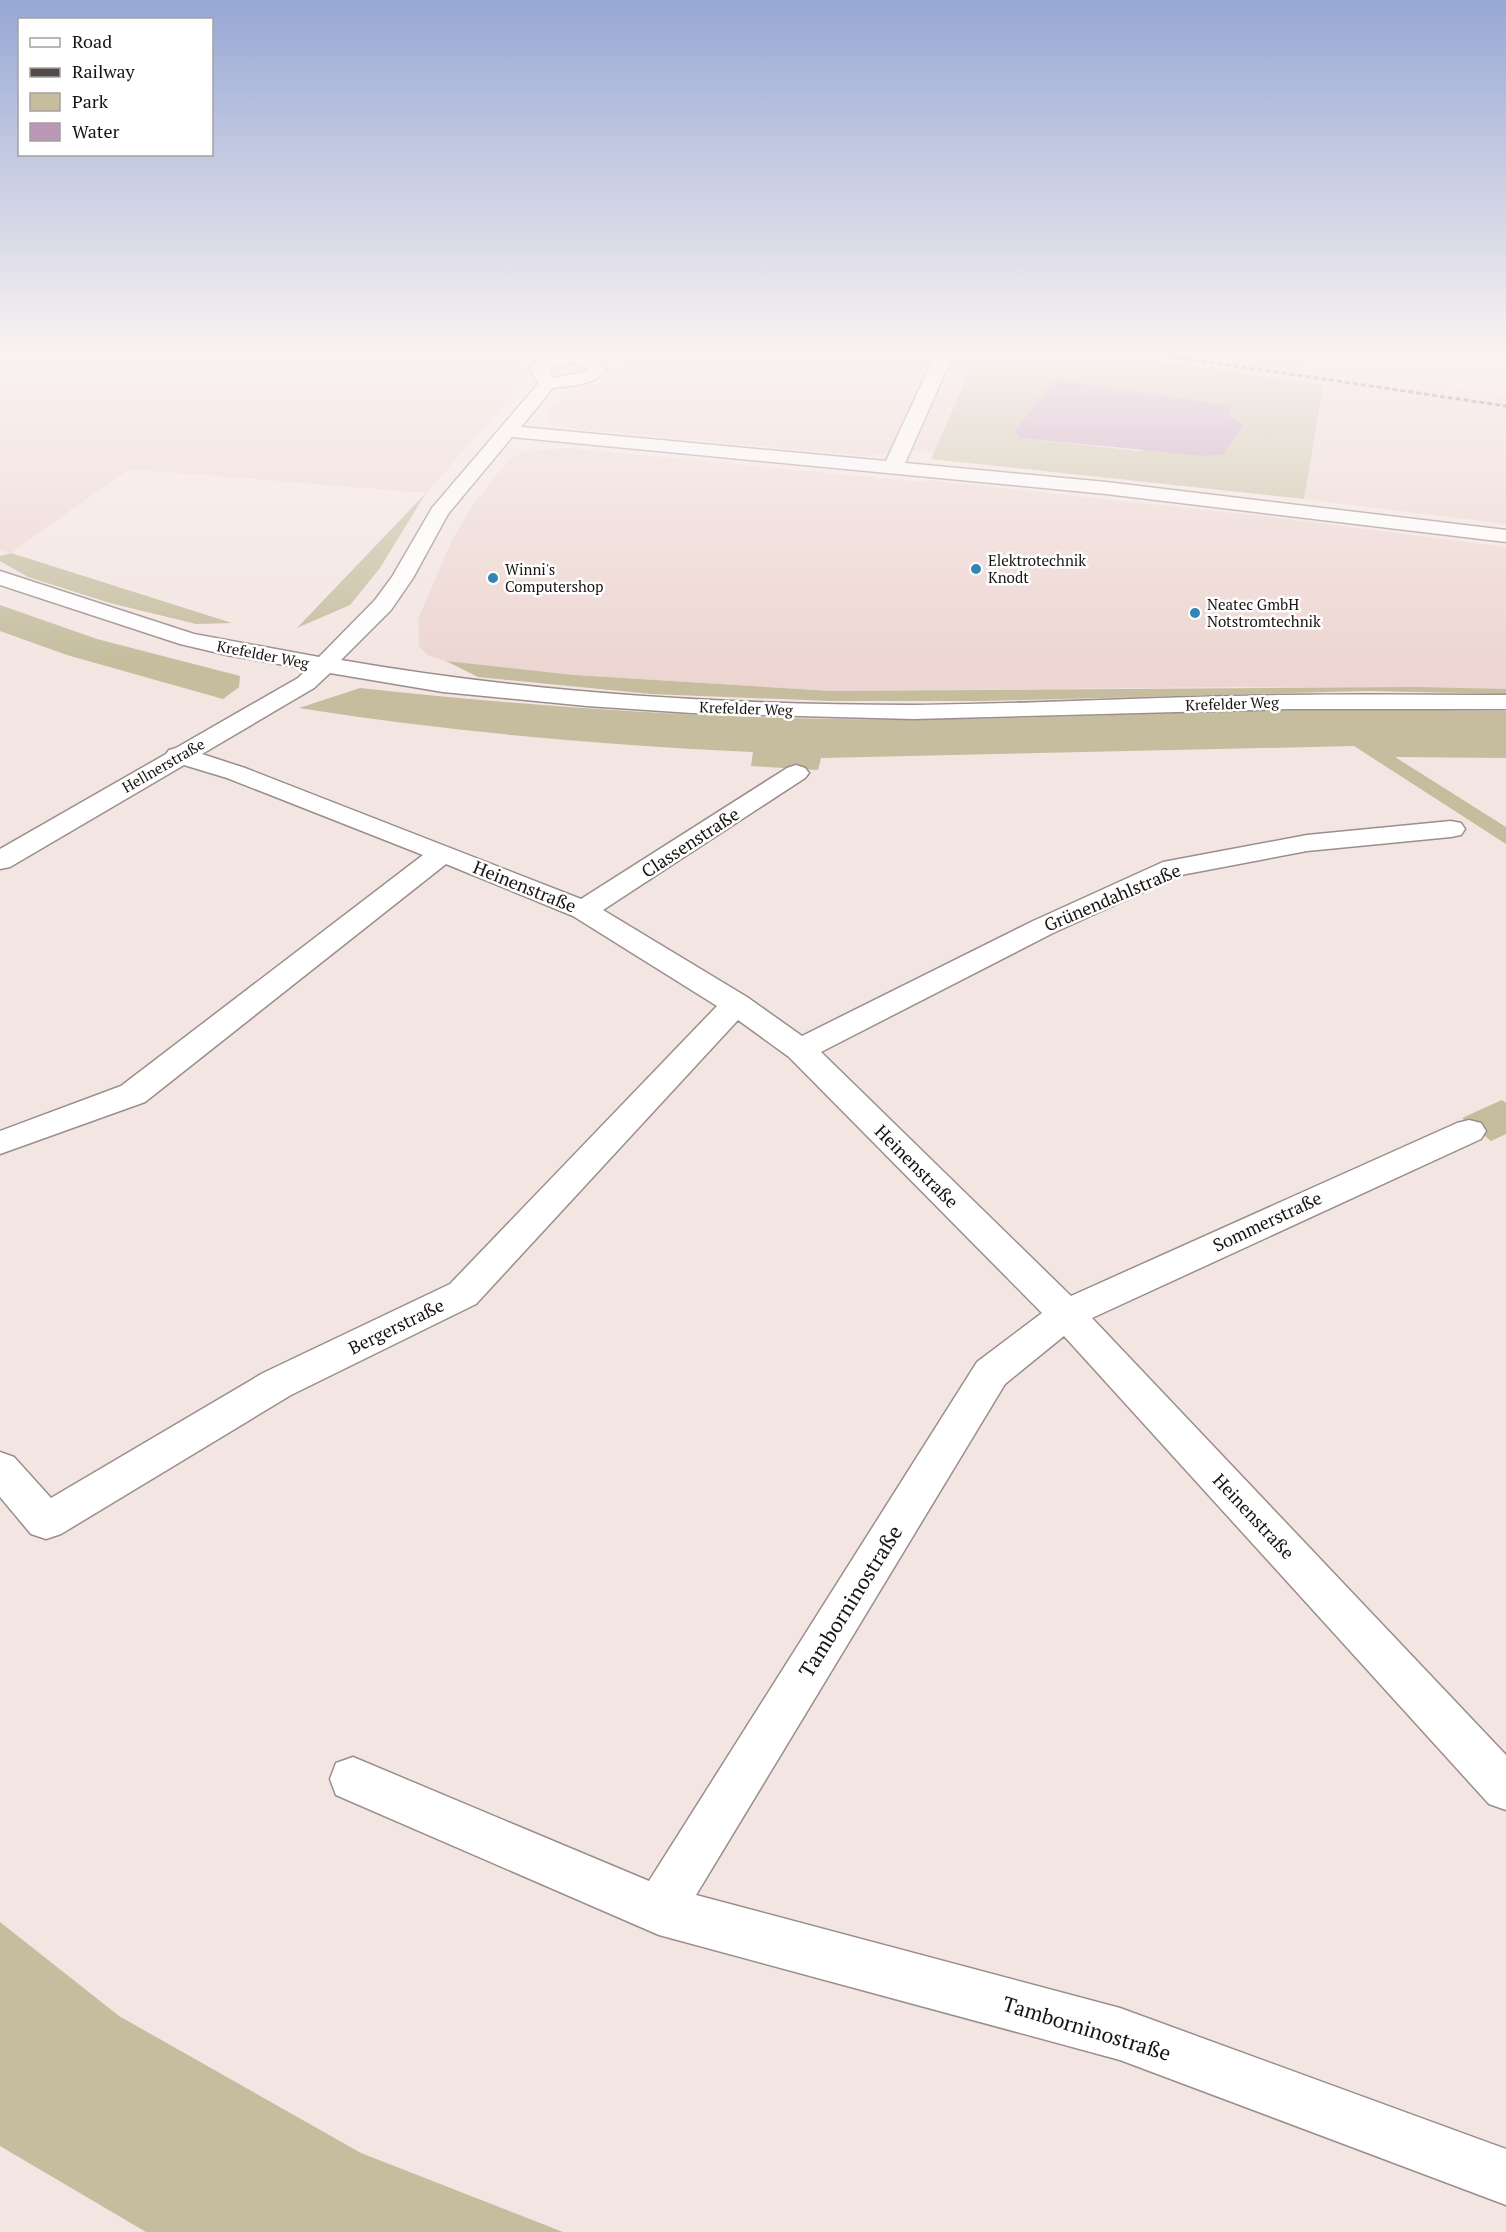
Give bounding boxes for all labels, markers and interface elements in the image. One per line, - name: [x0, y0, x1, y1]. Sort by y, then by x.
- legend: [18, 18, 213, 156]
- text: Road: [72, 29, 112, 53]
- text: Railway: [72, 59, 136, 83]
- text: Park: [72, 89, 109, 113]
- text: Water: [72, 119, 119, 143]
- place label: Elektrotechnik Knodt: [988, 550, 1086, 587]
- place label: Winni's Computershop: [505, 559, 604, 596]
- marker: Elektrotechnik Knodt: [969, 562, 983, 576]
- marker: Winni's Computershop: [486, 571, 500, 585]
- place label: Neatec GmbH Notstromtechnik: [1207, 594, 1321, 631]
- marker: Neatec GmbH Notstromtechnik: [1188, 606, 1202, 620]
- street label: Krefelder Weg: [215, 635, 312, 673]
- street label: Krefelder Weg: [1185, 691, 1280, 715]
- street label: Krefelder Weg: [699, 696, 794, 720]
- street label: Hellnerstraße: [118, 733, 208, 797]
- street label: Classenstraße: [636, 801, 744, 883]
- street label: Heinenstraße: [470, 854, 580, 918]
- street label: Grünendahlstraße: [1040, 857, 1184, 937]
- street label: Heinenstraße: [870, 1119, 964, 1213]
- street label: Sommerstraße: [1209, 1185, 1325, 1257]
- street label: Bergerstraße: [344, 1293, 448, 1359]
- street label: Heinenstraße: [1208, 1468, 1300, 1564]
- street label: Tamborninostraße: [792, 1520, 908, 1682]
- street label: Tamborninostraße: [999, 1989, 1175, 2067]

